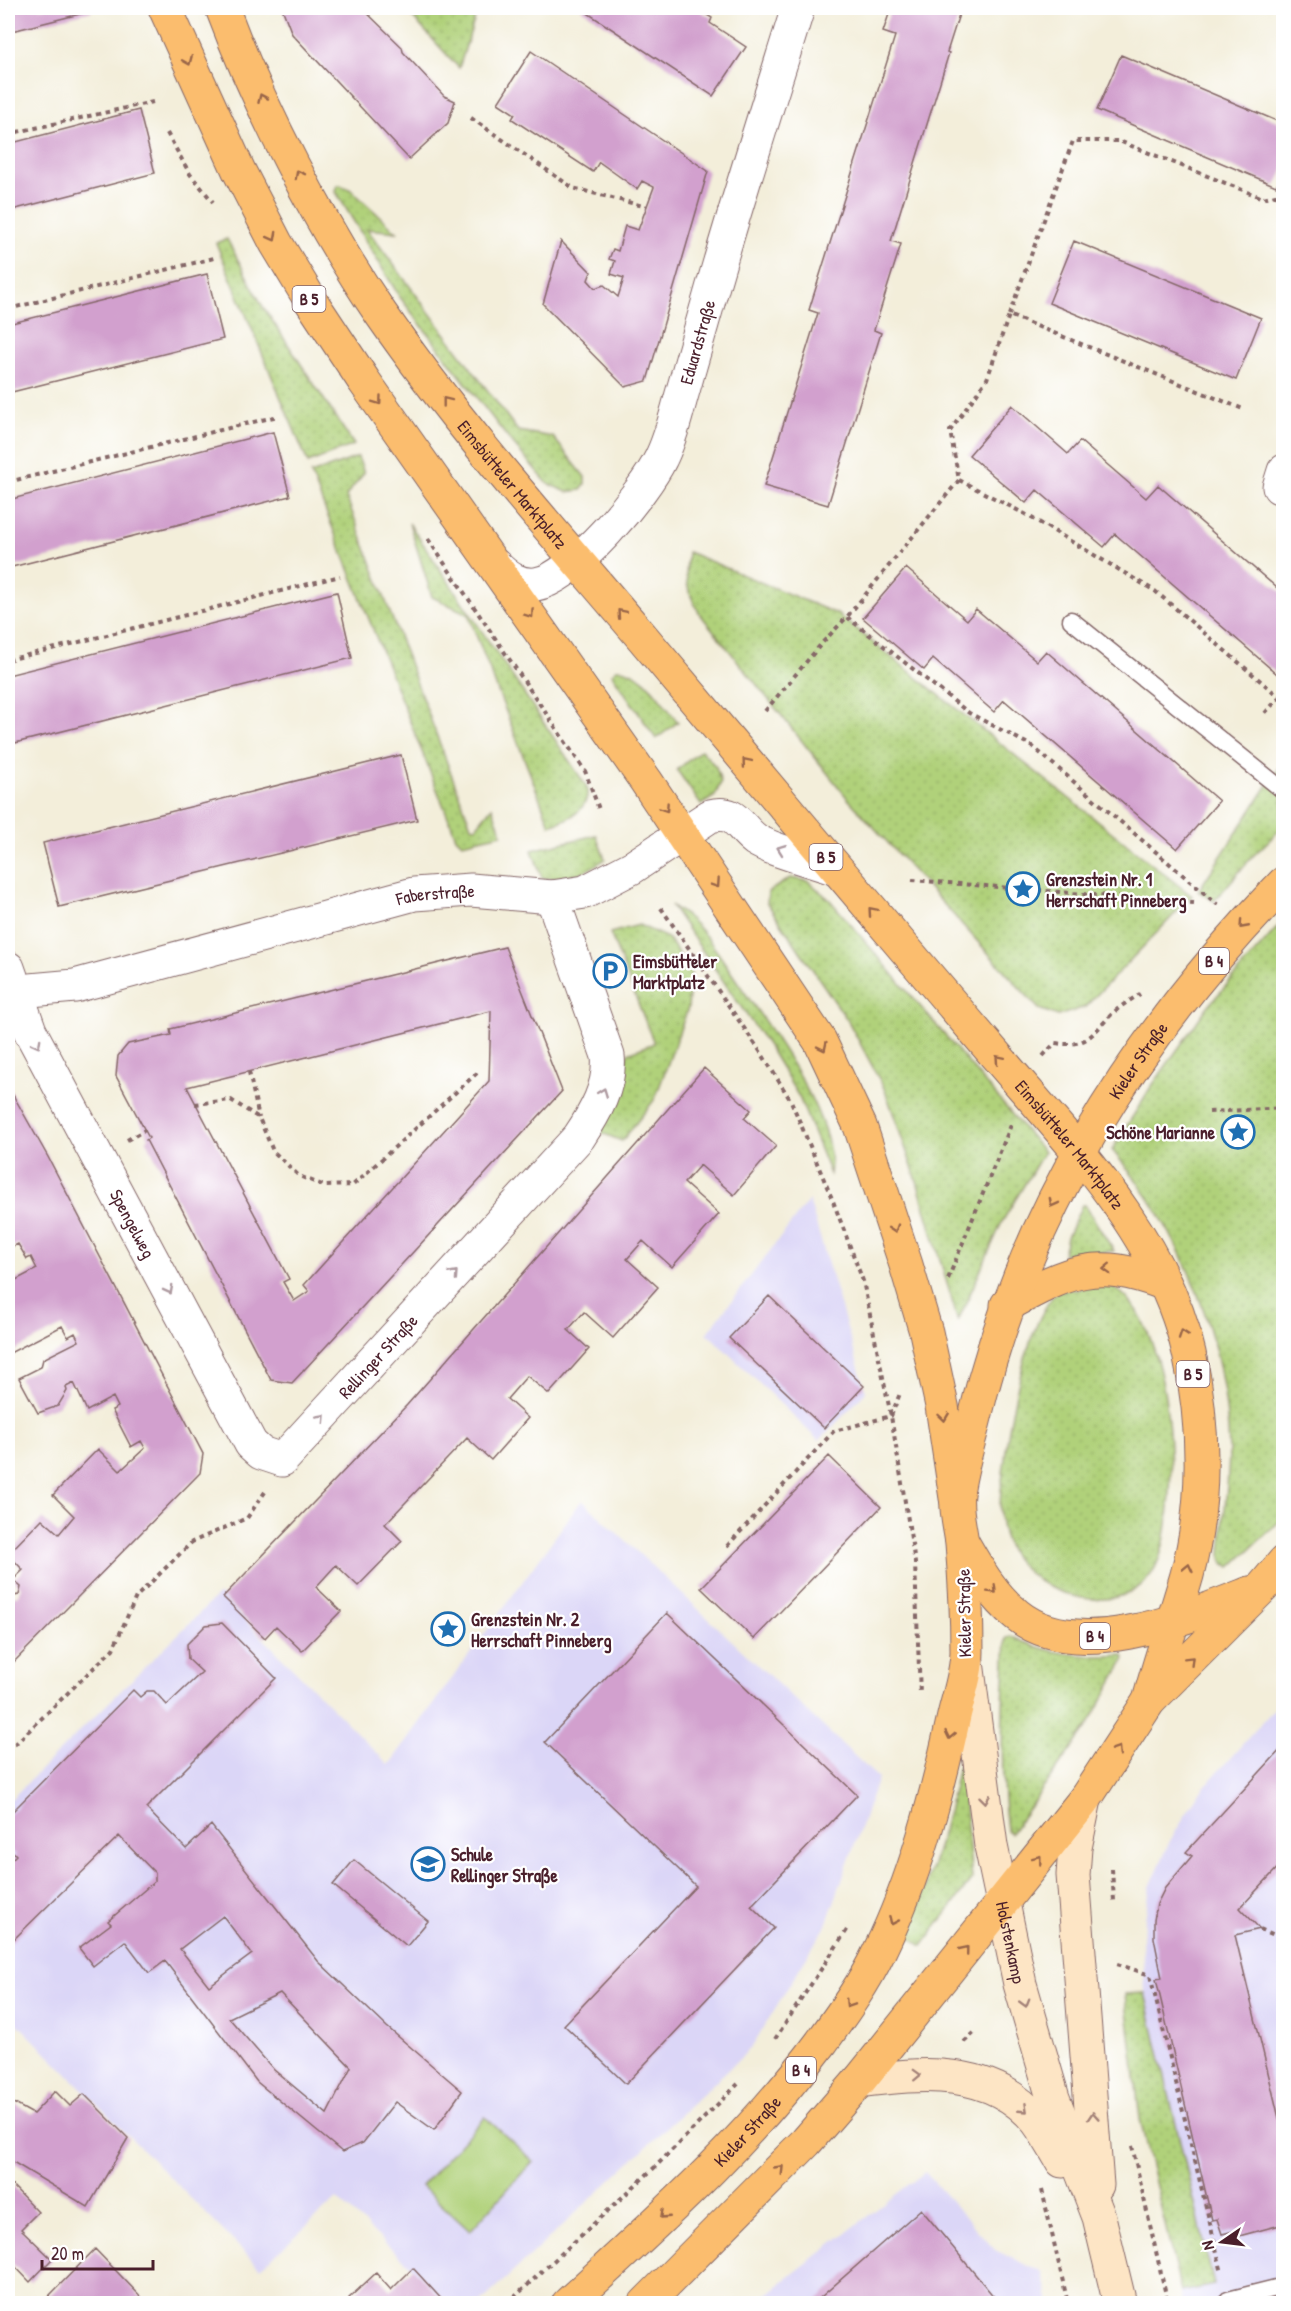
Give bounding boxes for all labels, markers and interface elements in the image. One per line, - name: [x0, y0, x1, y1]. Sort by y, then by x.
- one-way arrow: [181, 55, 193, 66]
- one-way arrow: [258, 94, 270, 105]
- one-way arrow: [295, 169, 306, 180]
- one-way arrow: [266, 231, 277, 241]
- road number: B 5: [292, 286, 326, 312]
- street label: Eduardstraße: [673, 297, 721, 387]
- one-way arrow: [371, 394, 382, 405]
- one-way arrow: [442, 397, 453, 408]
- street label: Eimsbütteler Marktplatz: [452, 415, 574, 554]
- one-way arrow: [523, 607, 534, 618]
- one-way arrow: [617, 609, 628, 620]
- one-way arrow: [743, 758, 754, 769]
- one-way arrow: [658, 802, 669, 813]
- one-way arrow: [776, 843, 787, 856]
- road number: B 5: [810, 844, 842, 870]
- place label: Grenzstein Nr. 1 Herrschaft Pinneberg: [1046, 867, 1186, 914]
- place icon: Grenzstein Nr. 1 Herrschaft Pinneberg: [1005, 871, 1041, 907]
- street label: Faberstraße: [392, 877, 476, 911]
- one-way arrow: [709, 878, 720, 889]
- one-way arrow: [868, 907, 879, 918]
- one-way arrow: [1239, 918, 1250, 929]
- road number: B 4: [1199, 948, 1229, 974]
- place label: Eimsbütteler Marktplatz: [633, 949, 717, 996]
- parking icon: Eimsbütteler Marktplatz: [592, 953, 628, 989]
- street label: Kieler Straße: [1102, 1016, 1173, 1104]
- one-way arrow: [30, 1038, 41, 1048]
- one-way arrow: [816, 1041, 827, 1052]
- one-way arrow: [995, 1055, 1006, 1066]
- street label: Eimsbütteler Marktplatz: [1010, 1074, 1131, 1214]
- one-way arrow: [595, 1087, 608, 1097]
- place icon: Schöne Marianne: [1220, 1114, 1256, 1150]
- place label: Schöne Marianne: [1106, 1120, 1216, 1145]
- street label: Spengelweg: [104, 1185, 162, 1262]
- one-way arrow: [1049, 1196, 1061, 1207]
- one-way arrow: [887, 1223, 899, 1234]
- one-way arrow: [1102, 1263, 1111, 1276]
- one-way arrow: [447, 1270, 458, 1281]
- one-way arrow: [162, 1284, 173, 1294]
- street label: Rellinger Straße: [332, 1308, 423, 1404]
- one-way arrow: [1178, 1329, 1191, 1340]
- road number: B 5: [1176, 1361, 1210, 1387]
- one-way arrow: [937, 1412, 949, 1421]
- one-way arrow: [315, 1414, 326, 1425]
- one-way arrow: [1180, 1563, 1193, 1573]
- street label: Kieler Straße: [951, 1568, 977, 1658]
- one-way arrow: [985, 1583, 996, 1594]
- place label: Grenzstein Nr. 2 Herrschaft Pinneberg: [471, 1607, 611, 1654]
- place icon: Grenzstein Nr. 2 Herrschaft Pinneberg: [430, 1611, 466, 1647]
- road number: B 4: [1080, 1623, 1110, 1649]
- one-way arrow: [1183, 1656, 1194, 1666]
- one-way arrow: [944, 1730, 957, 1740]
- one-way arrow: [1110, 1746, 1121, 1757]
- one-way arrow: [978, 1794, 991, 1803]
- place label: Schule Rellinger Straße: [451, 1842, 558, 1889]
- school or university icon: Schule Rellinger Straße: [410, 1846, 446, 1882]
- one-way arrow: [1030, 1855, 1041, 1866]
- street label: Holstenkamp: [990, 1899, 1032, 1986]
- one-way arrow: [889, 1915, 901, 1926]
- one-way arrow: [957, 1946, 968, 1957]
- one-way arrow: [845, 1997, 856, 2008]
- one-way arrow: [1018, 1997, 1030, 2008]
- road number: B 4: [786, 2057, 816, 2083]
- one-way arrow: [912, 2068, 921, 2081]
- street label: Kieler Straße: [708, 2090, 786, 2172]
- one-way arrow: [1017, 2102, 1027, 2113]
- one-way arrow: [1086, 2112, 1099, 2121]
- one-way arrow: [773, 2166, 784, 2176]
- one-way arrow: [660, 2208, 671, 2219]
- north arrow: [1192, 2212, 1252, 2272]
- scale bar: [42, 2233, 153, 2271]
- text: N: [1196, 2238, 1219, 2252]
- text: 20 m: [51, 2241, 84, 2266]

